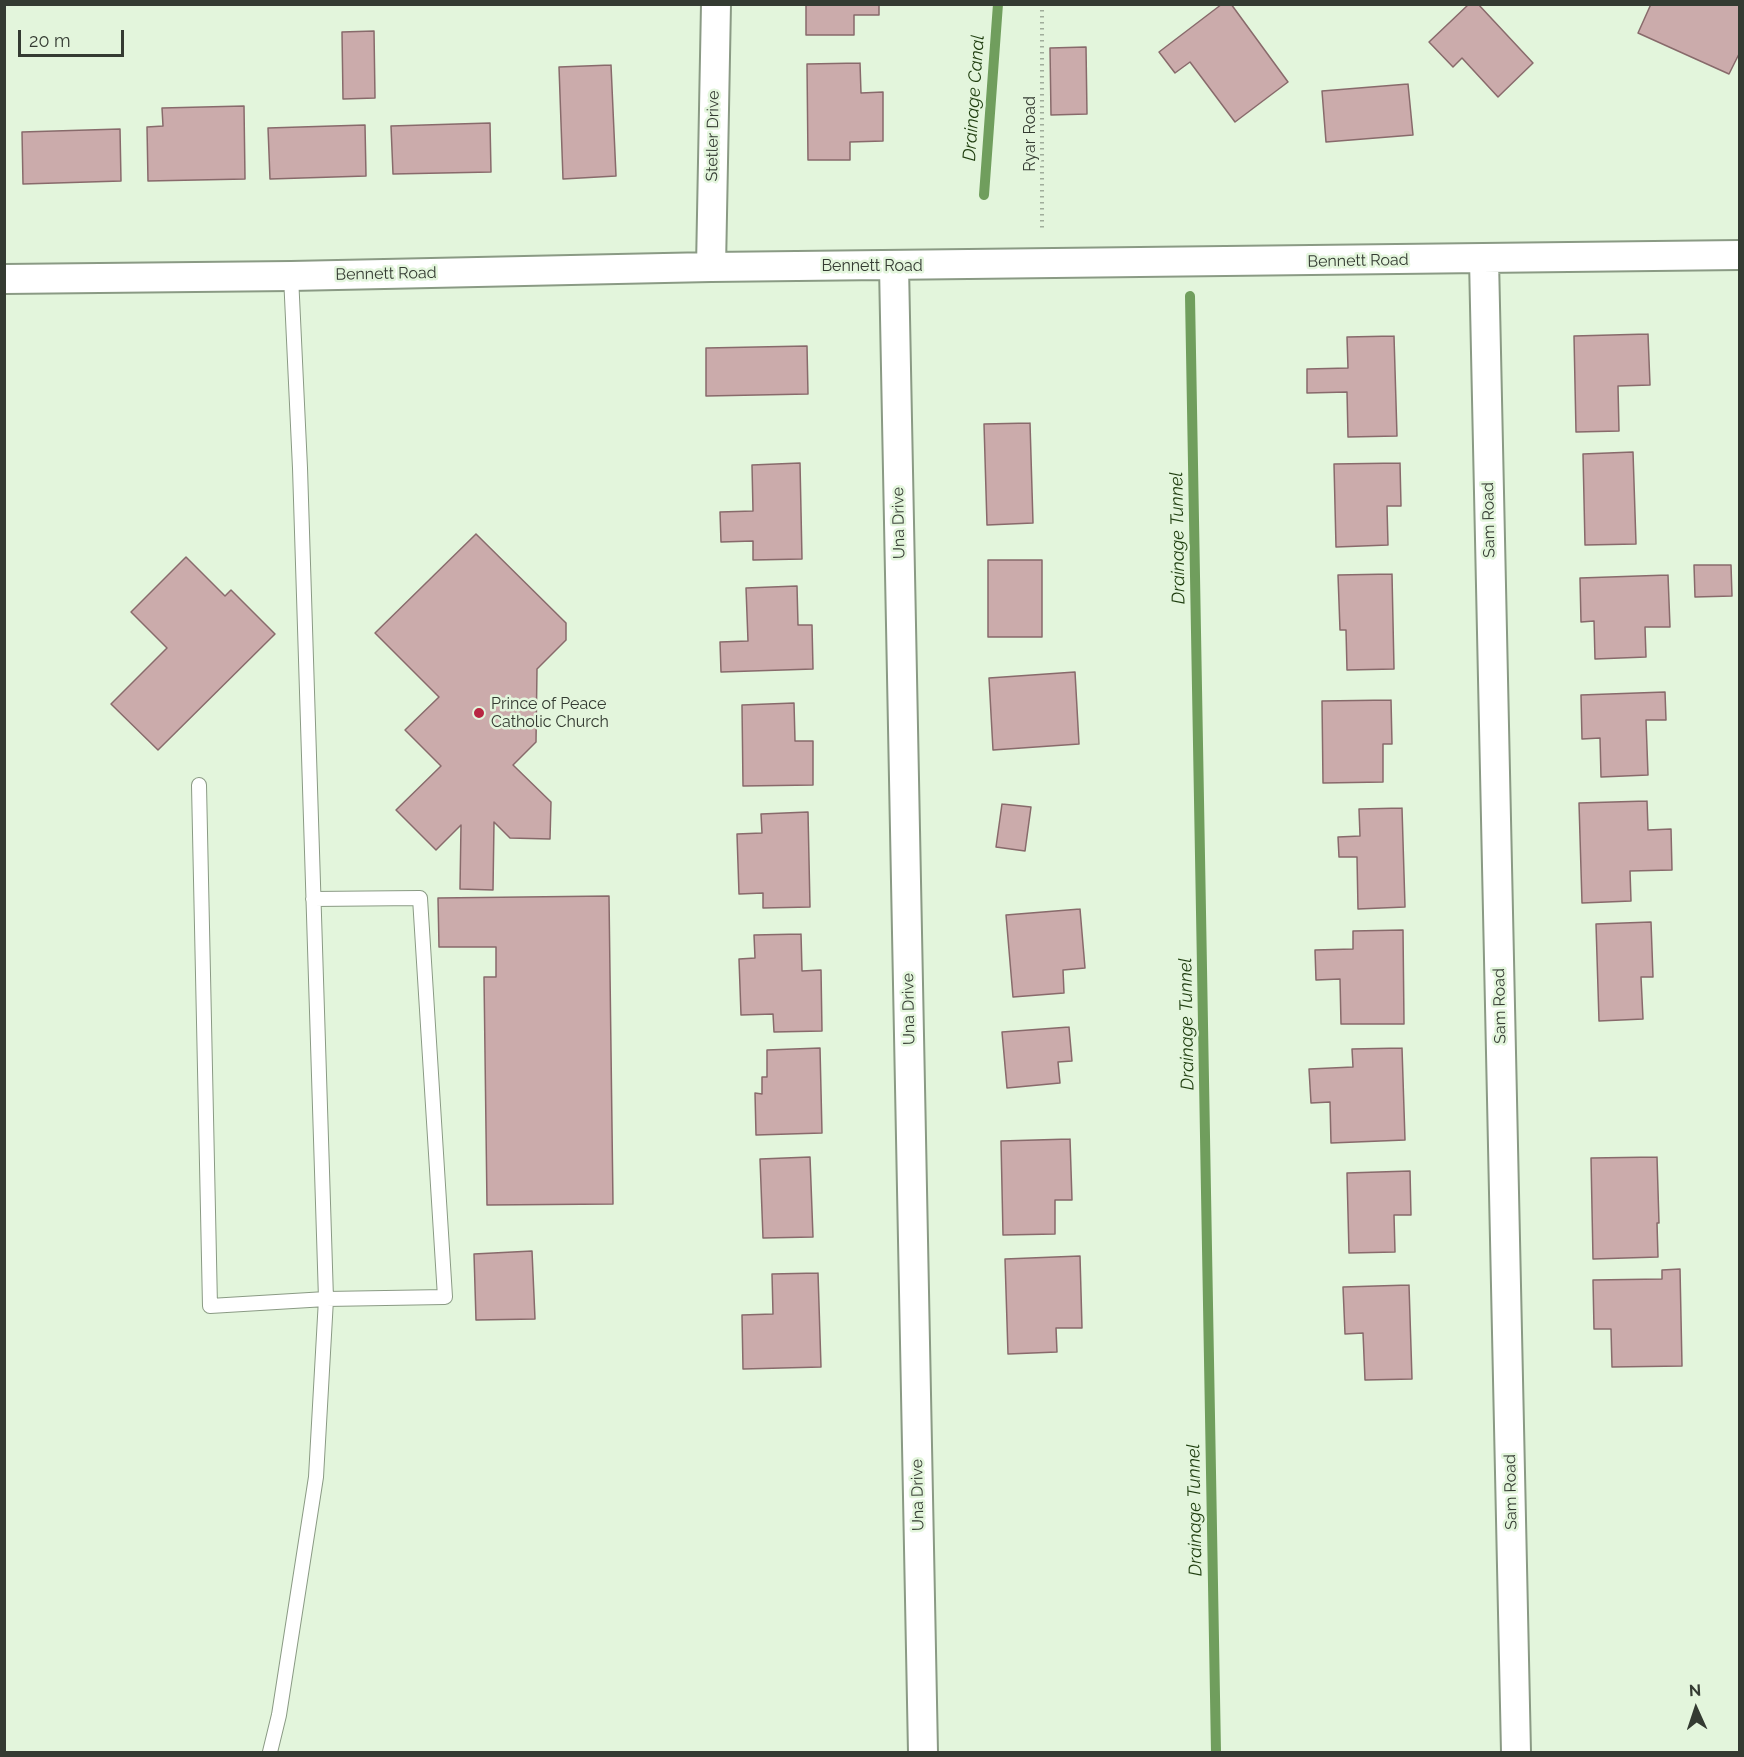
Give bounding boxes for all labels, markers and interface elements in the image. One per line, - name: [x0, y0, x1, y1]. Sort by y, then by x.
- scale bar: [21, 18, 128, 56]
- text: 20 m: [29, 30, 71, 51]
- water label: Drainage Canal: [959, 34, 989, 162]
- street label: Stetler Drive: [703, 90, 723, 182]
- street label: Ryar Road: [1020, 96, 1040, 172]
- street label: Bennett Road: [1307, 251, 1409, 271]
- street label: Bennett Road: [821, 256, 923, 276]
- street label: Bennett Road: [335, 264, 437, 284]
- water label: Drainage Tunnel: [1166, 472, 1190, 604]
- street label: Sam Road: [1479, 482, 1499, 558]
- street label: Una Drive: [889, 487, 909, 559]
- place label: Prince of Peace Catholic Church: [491, 694, 609, 732]
- marker: Prince of Peace Catholic Church: [472, 706, 486, 720]
- water label: Drainage Tunnel: [1175, 958, 1199, 1090]
- street label: Sam Road: [1490, 968, 1510, 1044]
- street label: Una Drive: [899, 973, 919, 1045]
- water label: Drainage Tunnel: [1183, 1444, 1207, 1576]
- street label: Sam Road: [1501, 1454, 1521, 1530]
- street label: Una Drive: [908, 1459, 928, 1531]
- north arrow: [1666, 1679, 1726, 1739]
- text: N: [1688, 1681, 1702, 1700]

